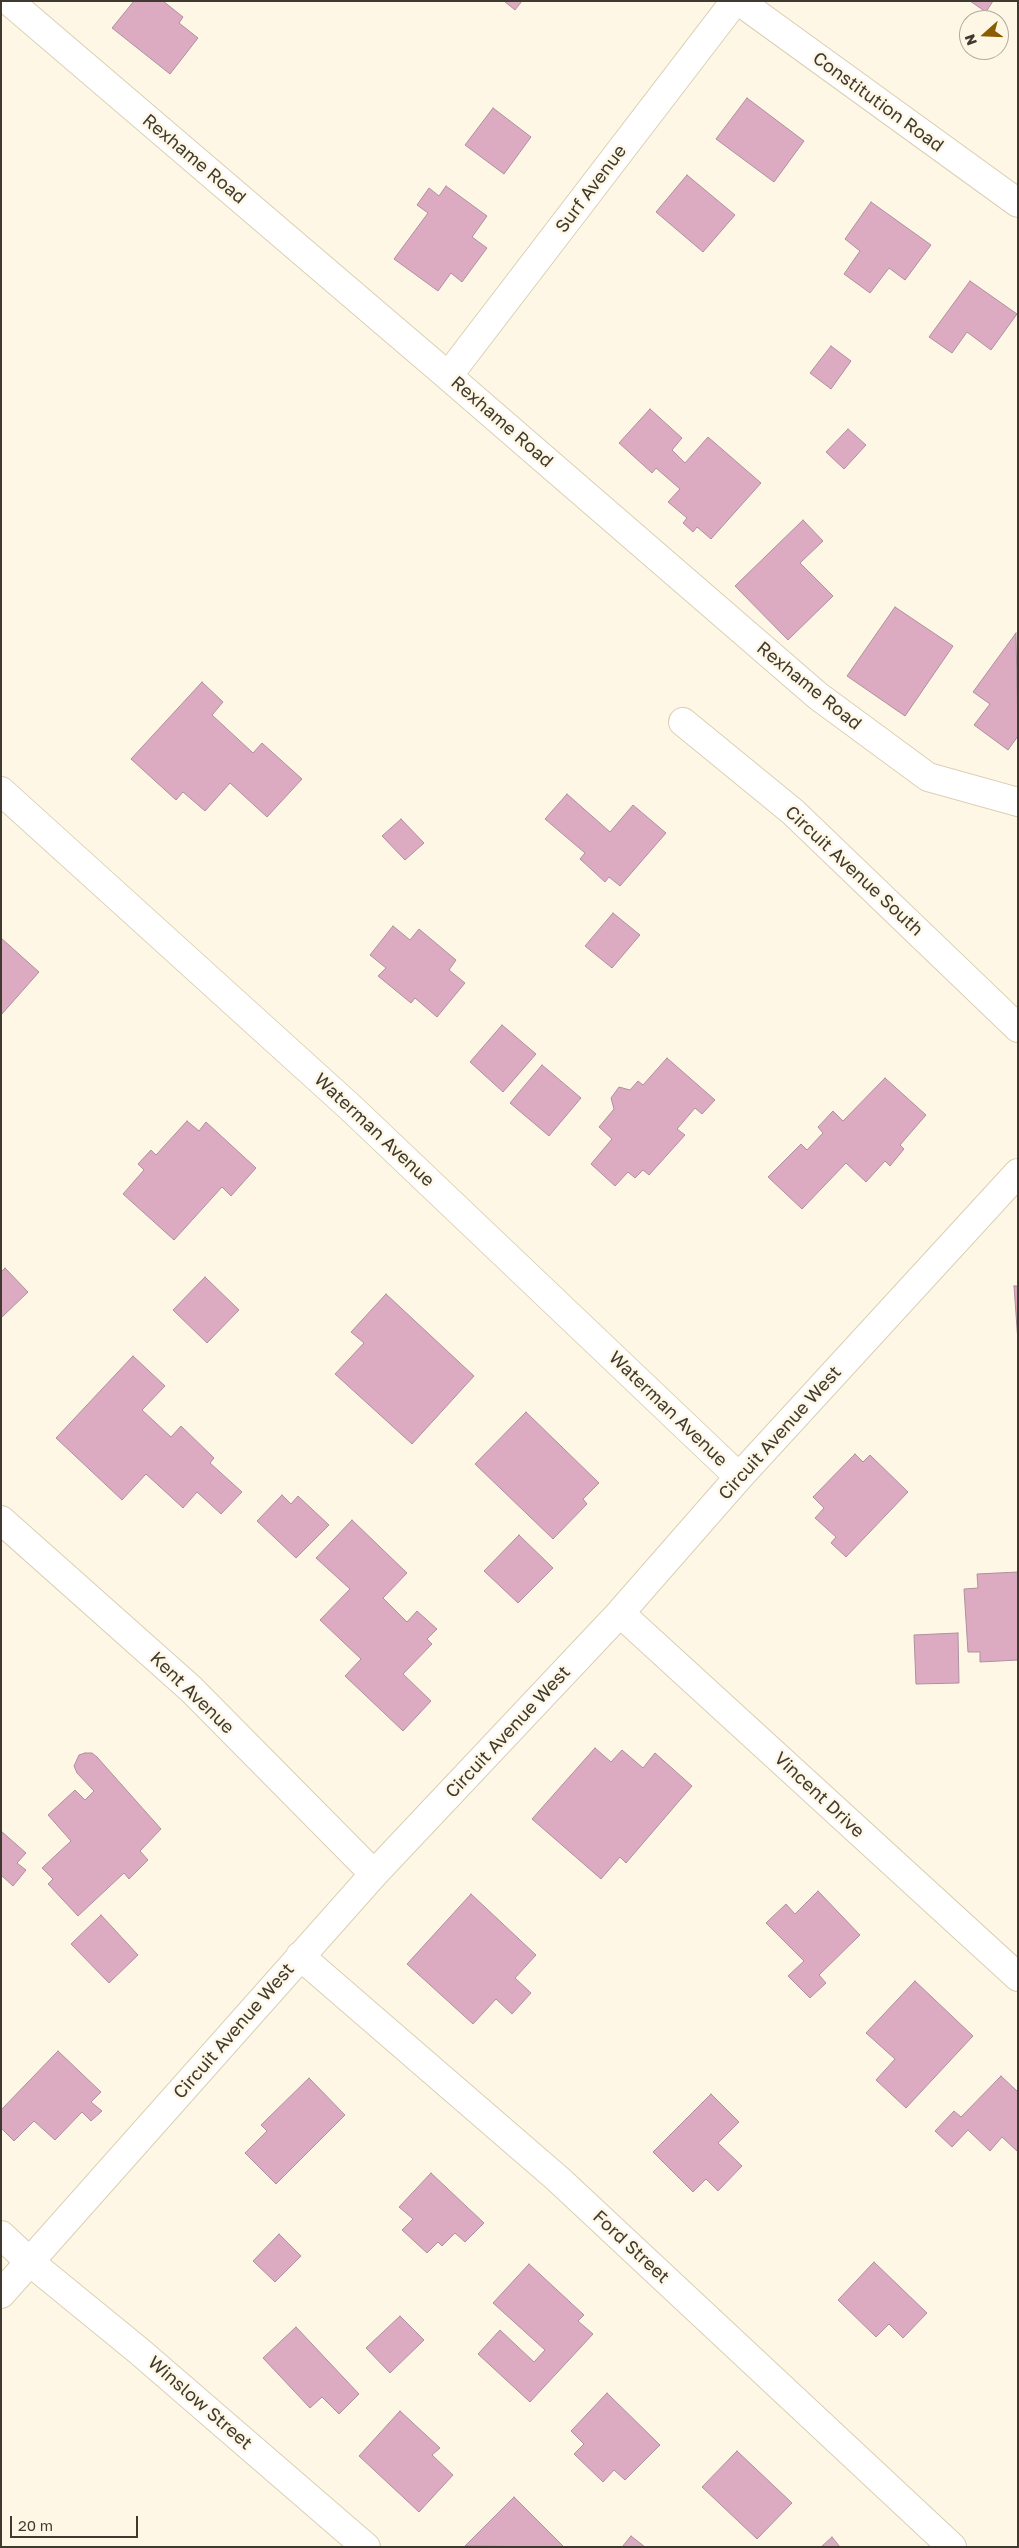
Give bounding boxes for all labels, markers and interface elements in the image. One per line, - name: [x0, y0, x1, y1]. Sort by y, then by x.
- north arrow: [959, 10, 1009, 60]
- text: N: [961, 32, 980, 48]
- street label: Constitution Road: [808, 47, 948, 157]
- street label: Rexhame Road: [138, 110, 250, 208]
- street label: Surf Avenue: [551, 141, 631, 237]
- street label: Rexhame Road: [447, 372, 557, 472]
- street label: Rexhame Road: [752, 637, 866, 735]
- street label: Circuit Avenue South: [781, 802, 927, 940]
- street label: Waterman Avenue: [309, 1069, 439, 1191]
- street label: Waterman Avenue: [604, 1347, 732, 1471]
- street label: Circuit Avenue West: [714, 1362, 846, 1504]
- street label: Kent Avenue: [145, 1648, 239, 1738]
- street label: Circuit Avenue West: [441, 1661, 575, 1803]
- street label: Vincent Drive: [769, 1748, 869, 1842]
- street label: Circuit Avenue West: [169, 1959, 299, 2103]
- street label: Ford Street: [588, 2206, 674, 2288]
- street label: Winslow Street: [143, 2352, 257, 2454]
- scale bar: [12, 2506, 140, 2538]
- text: 20 m: [18, 2516, 53, 2534]

